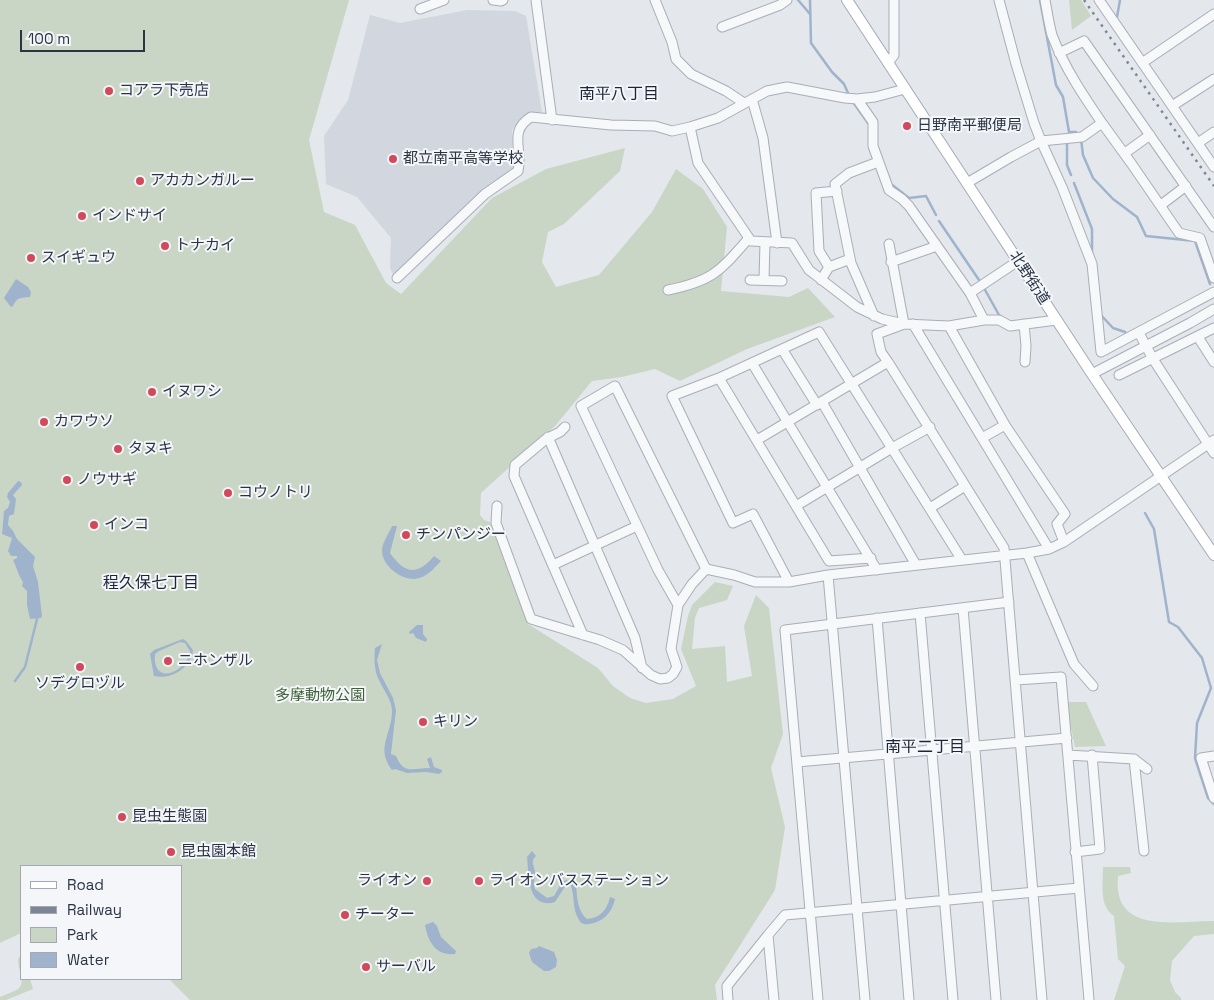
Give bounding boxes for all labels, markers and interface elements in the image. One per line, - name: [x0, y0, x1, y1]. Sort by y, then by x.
- scale bar: [22, 20, 148, 52]
- text: 100 m: [28, 29, 70, 48]
- place label: コアラ下売店: [119, 82, 209, 100]
- marker: コアラ下売店: [103, 85, 115, 97]
- district label: 南平八丁目: [579, 85, 659, 105]
- place label: 日野南平郵便局: [917, 117, 1022, 135]
- marker: 日野南平郵便局: [901, 120, 913, 132]
- place label: 都立南平高等学校: [403, 150, 523, 168]
- marker: 都立南平高等学校: [387, 153, 399, 165]
- place label: アカカンガルー: [150, 172, 255, 190]
- marker: アカカンガルー: [134, 175, 146, 187]
- place label: インドサイ: [92, 207, 167, 225]
- marker: インドサイ: [76, 210, 88, 222]
- place label: トナカイ: [175, 237, 235, 255]
- marker: トナカイ: [159, 240, 171, 252]
- street label: 北野街道: [1005, 248, 1053, 308]
- place label: スイギュウ: [41, 249, 116, 267]
- marker: スイギュウ: [25, 252, 37, 264]
- place label: イヌワシ: [162, 383, 222, 401]
- marker: イヌワシ: [146, 386, 158, 398]
- place label: カワウソ: [54, 413, 114, 431]
- marker: カワウソ: [38, 416, 50, 428]
- place label: タヌキ: [128, 440, 173, 458]
- marker: タヌキ: [112, 443, 124, 455]
- place label: ノウサギ: [77, 471, 137, 489]
- marker: ノウサギ: [61, 474, 73, 486]
- place label: コウノトリ: [238, 484, 313, 502]
- marker: コウノトリ: [222, 487, 234, 499]
- place label: インコ: [104, 516, 149, 534]
- marker: インコ: [88, 519, 100, 531]
- place label: チンパンジー: [416, 526, 506, 544]
- marker: チンパンジー: [400, 529, 412, 541]
- district label: 程久保七丁目: [103, 574, 199, 594]
- place label: ニホンザル: [178, 652, 253, 670]
- marker: ニホンザル: [162, 655, 174, 667]
- marker: ソデグロヅル: [74, 661, 86, 673]
- place label: ソデグロヅル: [35, 675, 125, 693]
- park label: 多摩動物公園: [275, 687, 365, 705]
- place label: キリン: [433, 713, 478, 731]
- marker: キリン: [417, 716, 429, 728]
- district label: 南平二丁目: [885, 738, 965, 758]
- place label: 昆虫生態園: [132, 808, 207, 826]
- marker: 昆虫生態園: [116, 811, 128, 823]
- place label: 昆虫園本館: [181, 843, 256, 861]
- marker: 昆虫園本館: [165, 846, 177, 858]
- legend: [20, 865, 182, 980]
- place label: ライオン: [357, 872, 417, 890]
- place label: ライオンバスステーション: [489, 872, 669, 890]
- text: Road: [67, 875, 104, 894]
- marker: ライオン: [421, 875, 433, 887]
- marker: ライオンバスステーション: [473, 875, 485, 887]
- text: Railway: [67, 900, 122, 919]
- place label: チーター: [355, 906, 415, 924]
- marker: チーター: [339, 909, 351, 921]
- text: Park: [67, 925, 98, 944]
- text: Water: [67, 950, 109, 969]
- place label: サーバル: [376, 958, 436, 976]
- marker: サーバル: [360, 961, 372, 973]

